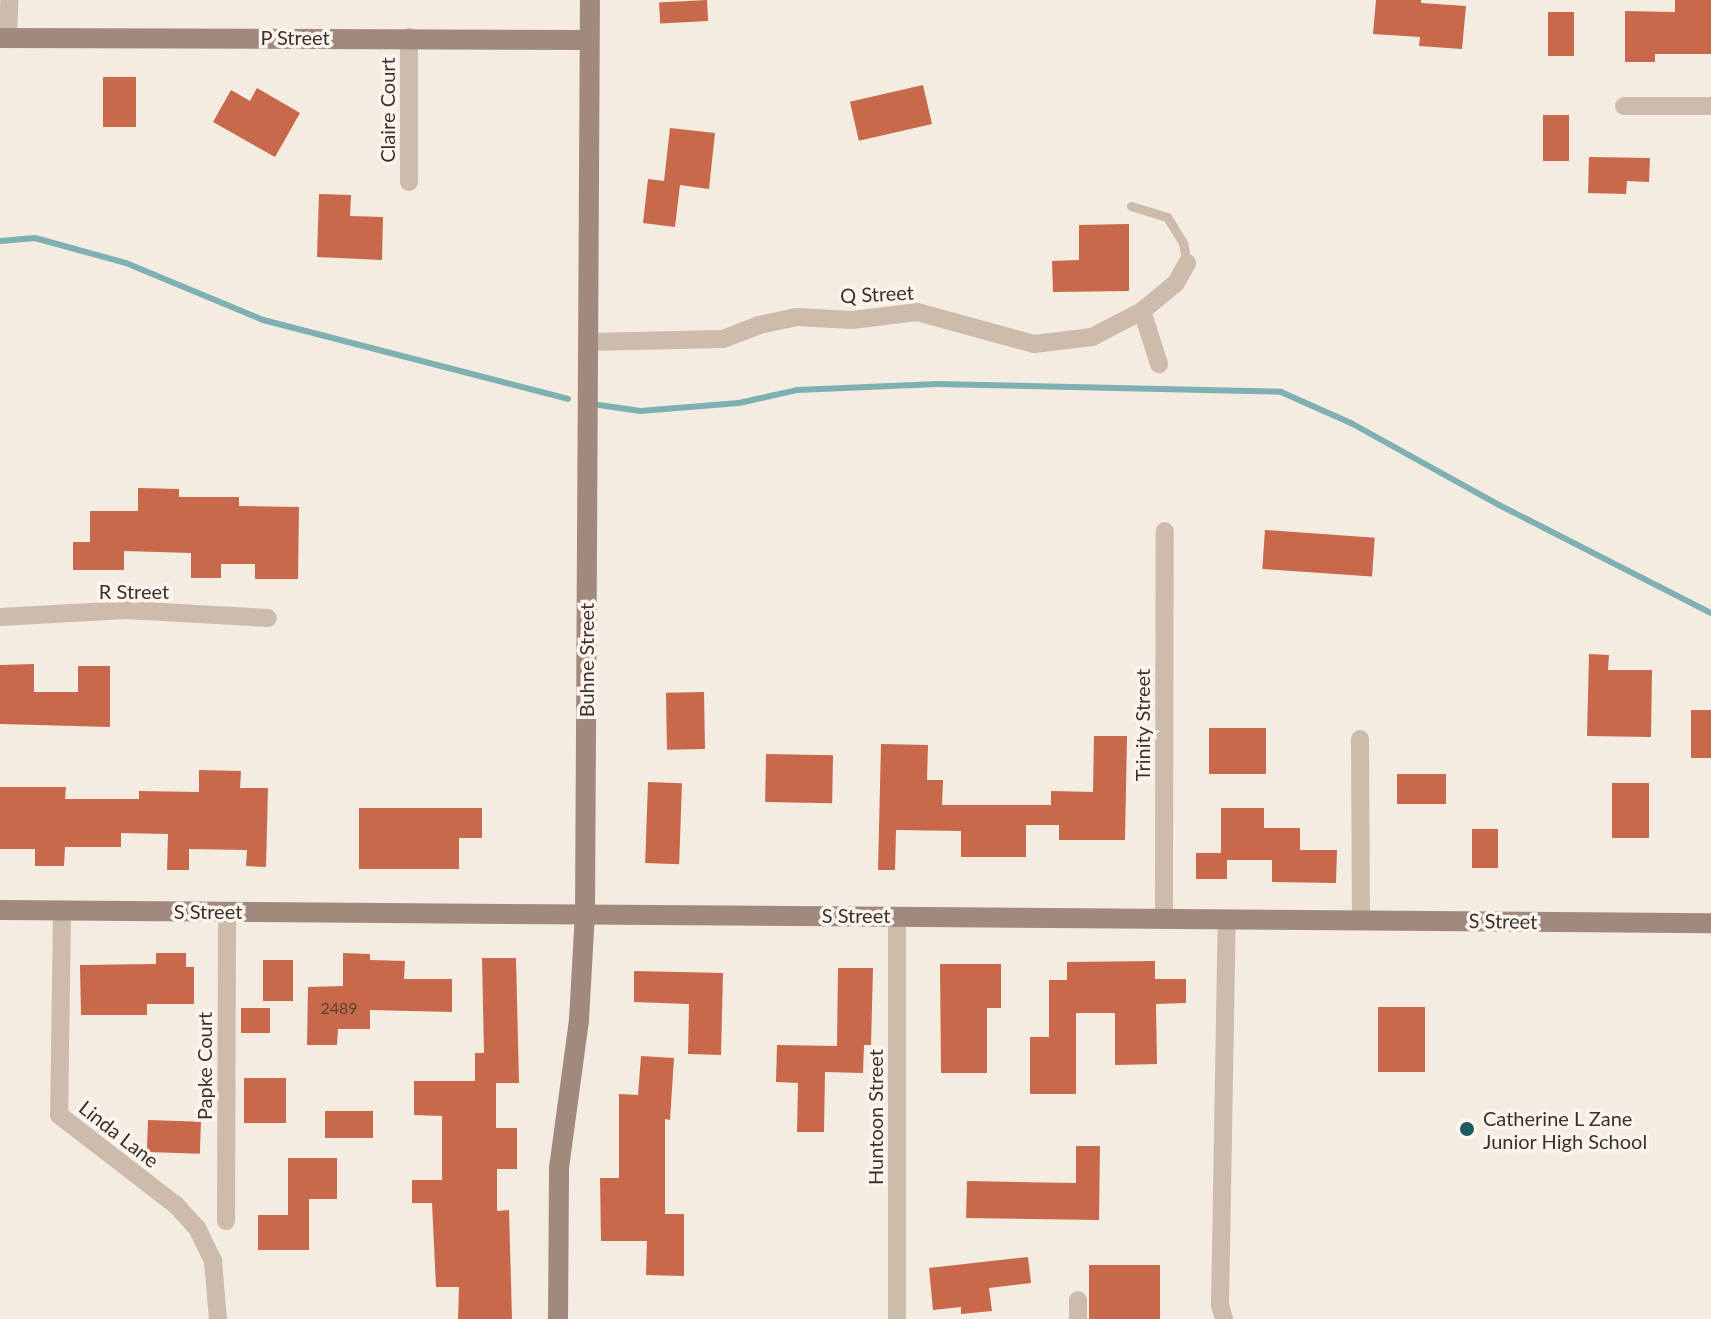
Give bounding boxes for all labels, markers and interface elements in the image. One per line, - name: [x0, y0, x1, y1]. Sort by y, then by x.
- street label: P Street: [260, 25, 330, 49]
- street label: Claire Court: [375, 57, 399, 163]
- street label: Q Street: [840, 280, 914, 308]
- street label: R Street: [99, 579, 169, 603]
- street label: Buhne Street: [574, 603, 598, 717]
- street label: Trinity Street: [1130, 669, 1154, 781]
- street label: S Street: [174, 899, 242, 923]
- street label: S Street: [822, 903, 890, 927]
- street label: S Street: [1468, 908, 1538, 934]
- house number: 2489: [320, 998, 358, 1018]
- street label: Papke Court: [192, 1012, 216, 1120]
- street label: Huntoon Street: [863, 1049, 887, 1185]
- street label: Linda Lane: [74, 1095, 164, 1173]
- place label: Catherine L Zane Junior High School: [1483, 1106, 1648, 1153]
- marker: Catherine L Zane Junior High School: [1458, 1120, 1476, 1138]

